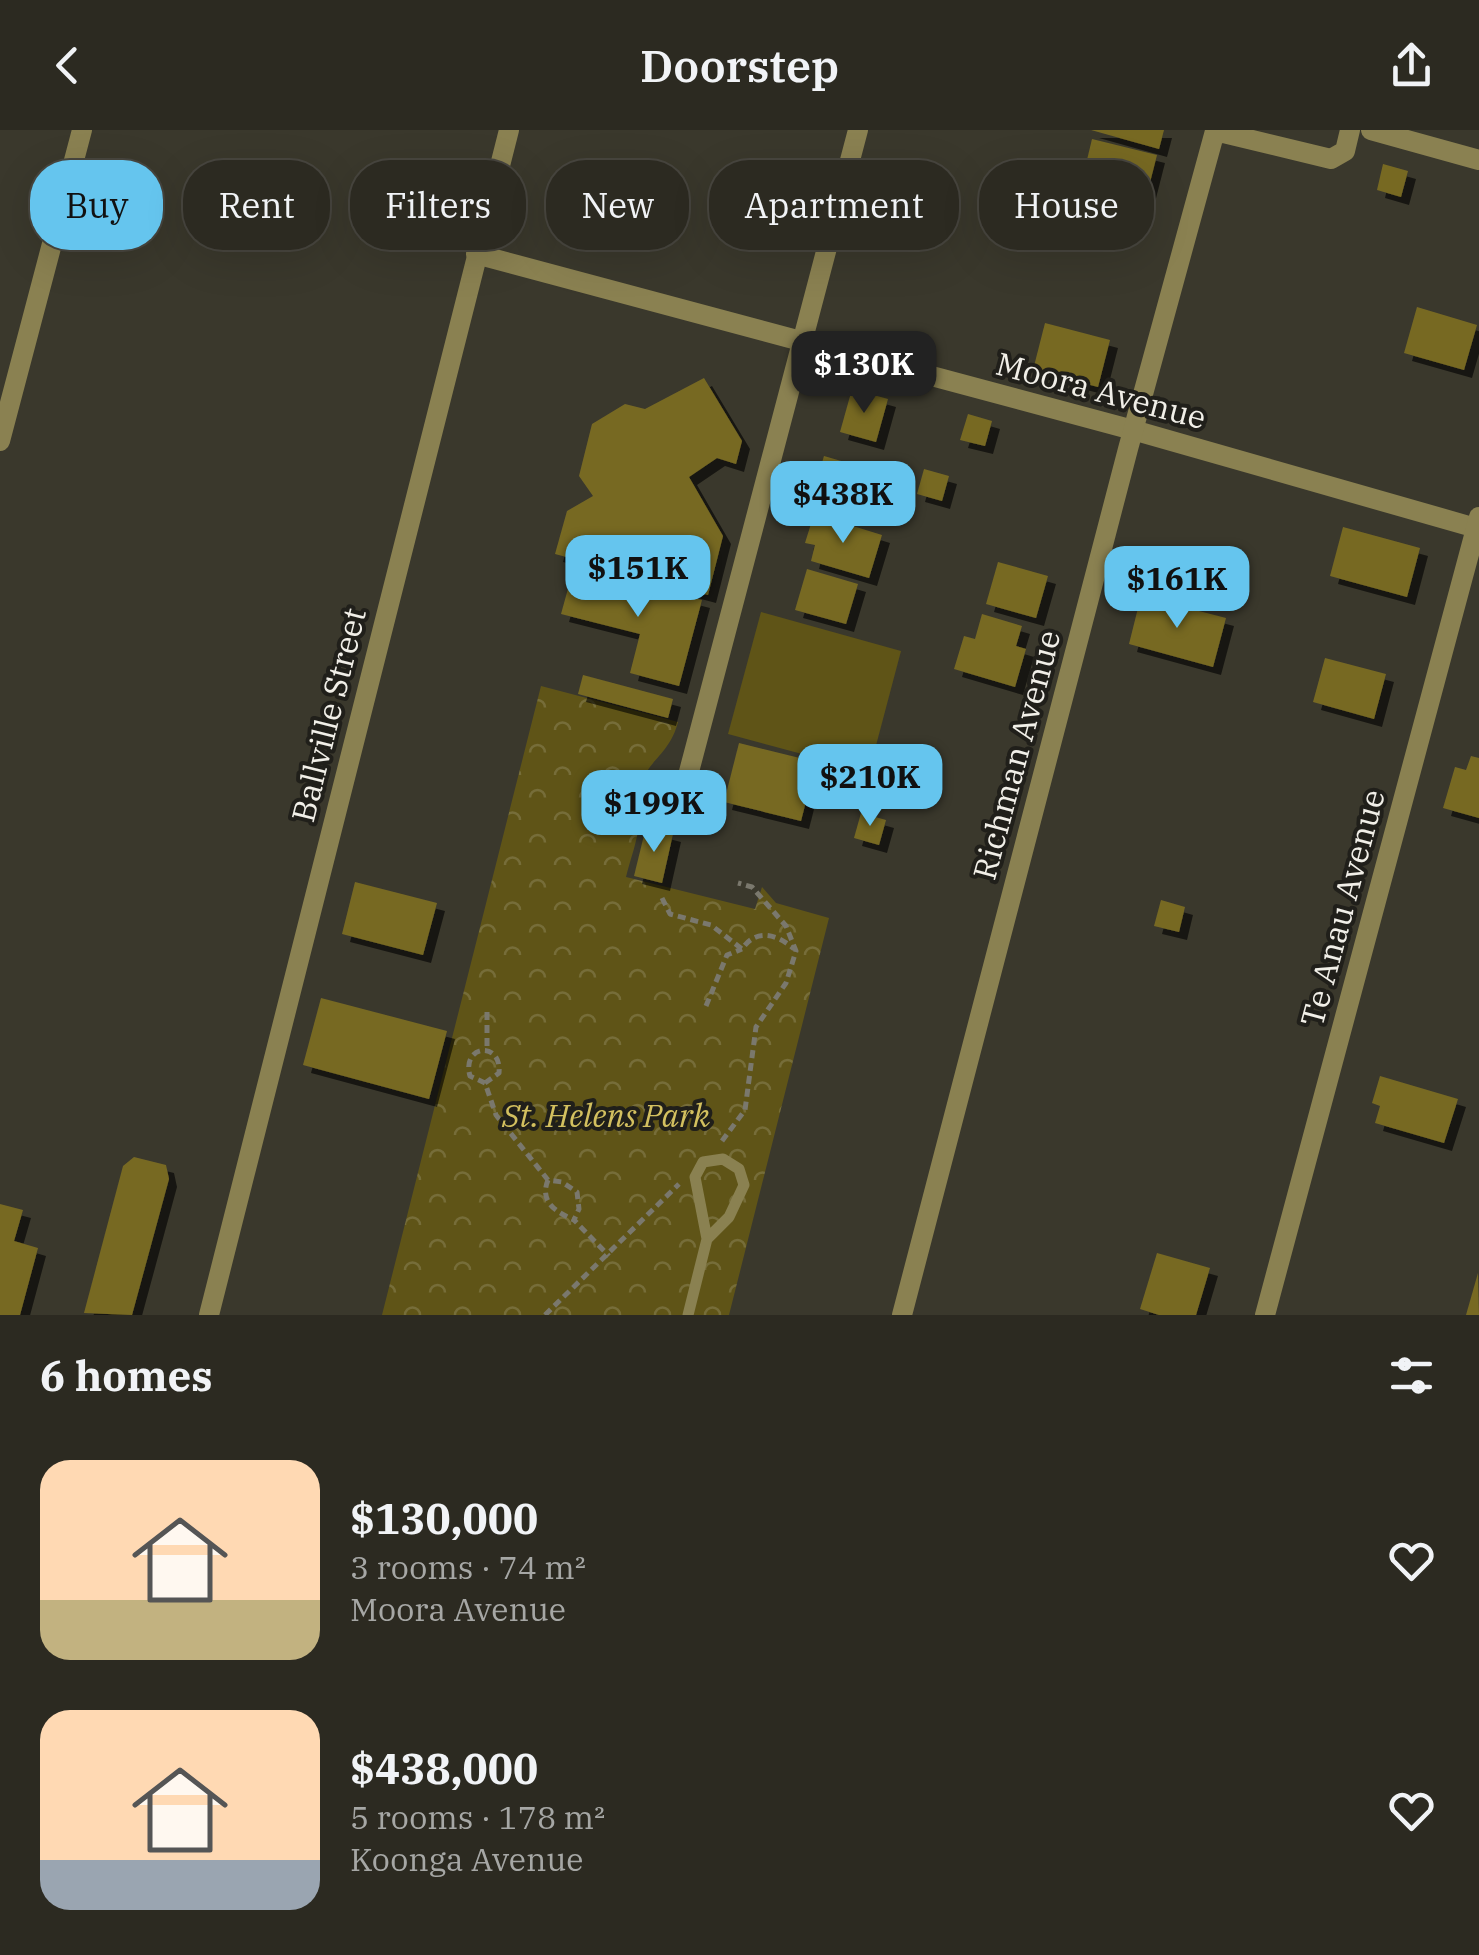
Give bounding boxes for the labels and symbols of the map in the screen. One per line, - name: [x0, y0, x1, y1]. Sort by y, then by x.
- pin: $130K: [794, 331, 934, 416]
- street label: Moora Avenue: [992, 342, 1211, 438]
- pin: $438K: [773, 461, 913, 546]
- pin: $151K: [568, 535, 708, 620]
- pin: $161K: [1107, 546, 1247, 631]
- street label: Ballville Street: [281, 603, 375, 826]
- street label: Richman Avenue: [963, 625, 1069, 884]
- pin: $210K: [800, 744, 940, 829]
- pin: $199K: [584, 770, 724, 855]
- street label: Te Anau Avenue: [1290, 785, 1394, 1031]
- park label: St. Helens Park: [501, 1094, 710, 1136]

